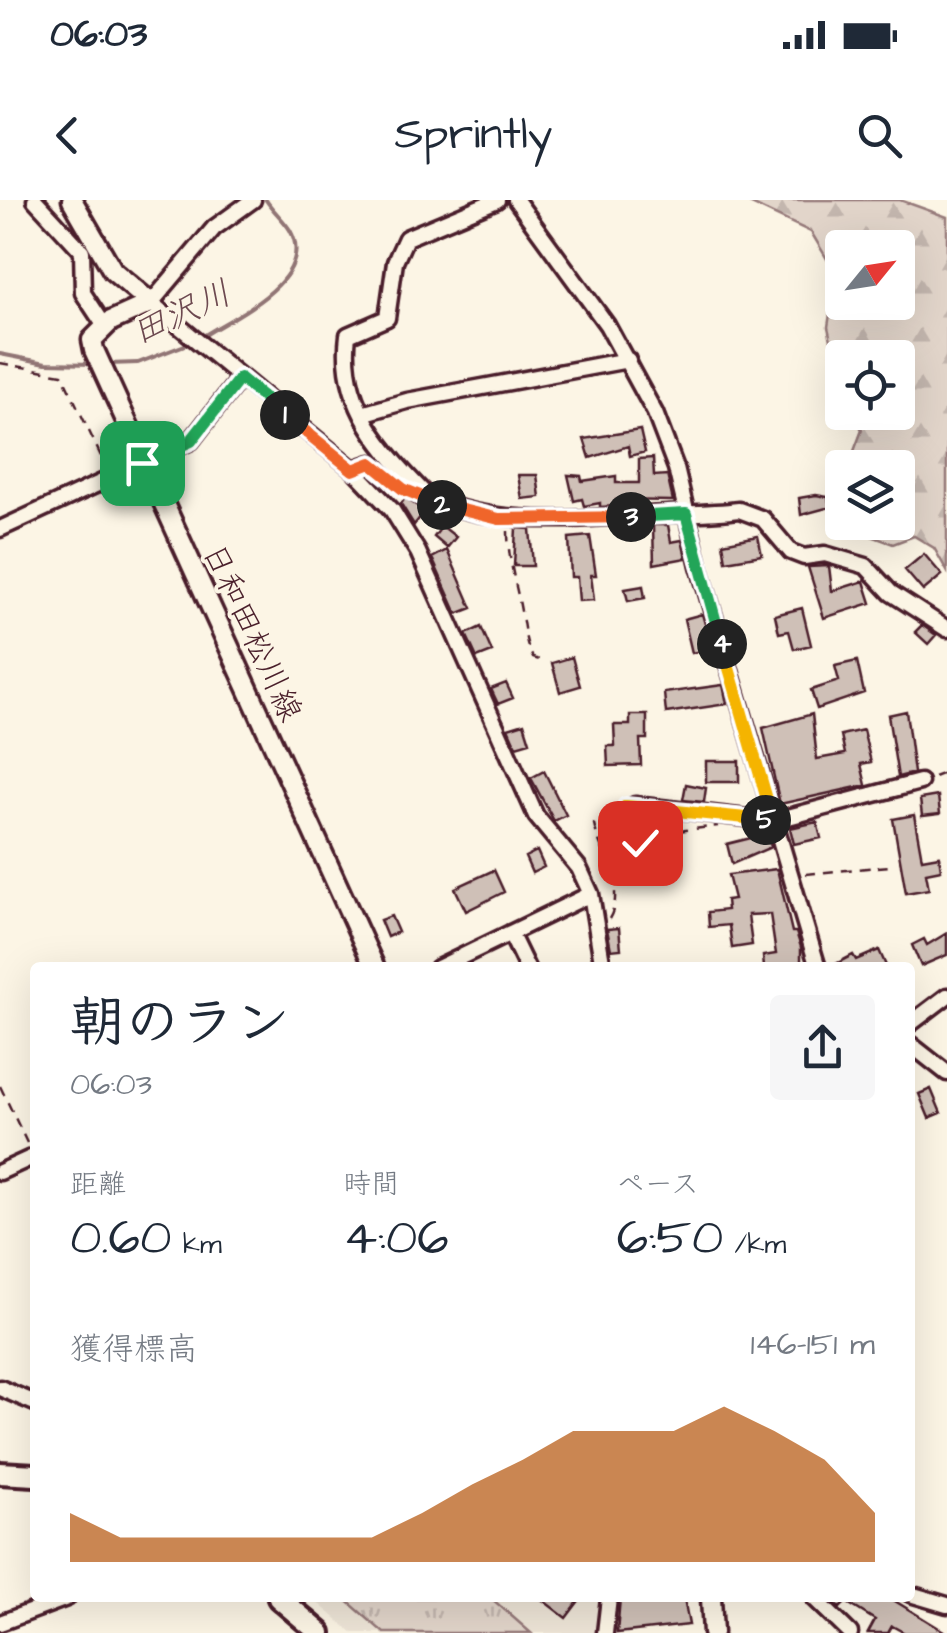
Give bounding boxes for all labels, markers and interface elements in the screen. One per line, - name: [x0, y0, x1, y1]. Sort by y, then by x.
- text: 06:03: [50, 9, 147, 61]
- text: Sprintly: [394, 104, 553, 166]
- icon: back: [40, 108, 95, 163]
- icon: search: [852, 108, 907, 163]
- north arrow: [825, 230, 915, 320]
- map controls: [825, 230, 915, 540]
- water label: 田沢川: [124, 269, 240, 358]
- button: locate: [825, 340, 915, 430]
- pin: 1: [260, 390, 310, 440]
- text: 1: [283, 395, 287, 434]
- pin: [100, 421, 185, 506]
- icon: arrive: [115, 436, 170, 491]
- button: layers: [825, 450, 915, 540]
- pin: 2: [417, 480, 467, 530]
- text: 2: [434, 485, 450, 524]
- pin: 3: [606, 492, 656, 542]
- text: 3: [624, 497, 638, 536]
- street label: 日和田松川線: [191, 536, 313, 729]
- pin: 4: [697, 619, 747, 669]
- text: 4: [712, 624, 732, 663]
- pin: 5: [741, 795, 791, 845]
- text: 5: [756, 800, 776, 839]
- pin: [598, 801, 683, 886]
- icon: check: [613, 816, 668, 871]
- text: 朝のラン: [70, 986, 290, 1062]
- button: share: [770, 995, 875, 1100]
- text: 06:03: [70, 1062, 152, 1107]
- text: 距離: [70, 1165, 126, 1204]
- text: 時間: [343, 1165, 399, 1204]
- text: ペース: [617, 1165, 699, 1204]
- text: 0.60: [70, 1204, 171, 1273]
- text: 4:06: [343, 1204, 449, 1273]
- text: 6:50: [617, 1204, 723, 1273]
- text: km: [171, 1225, 222, 1264]
- text: /km: [723, 1225, 786, 1264]
- text: 146–151 m: [751, 1322, 875, 1367]
- text: 獲得標高: [70, 1327, 198, 1372]

